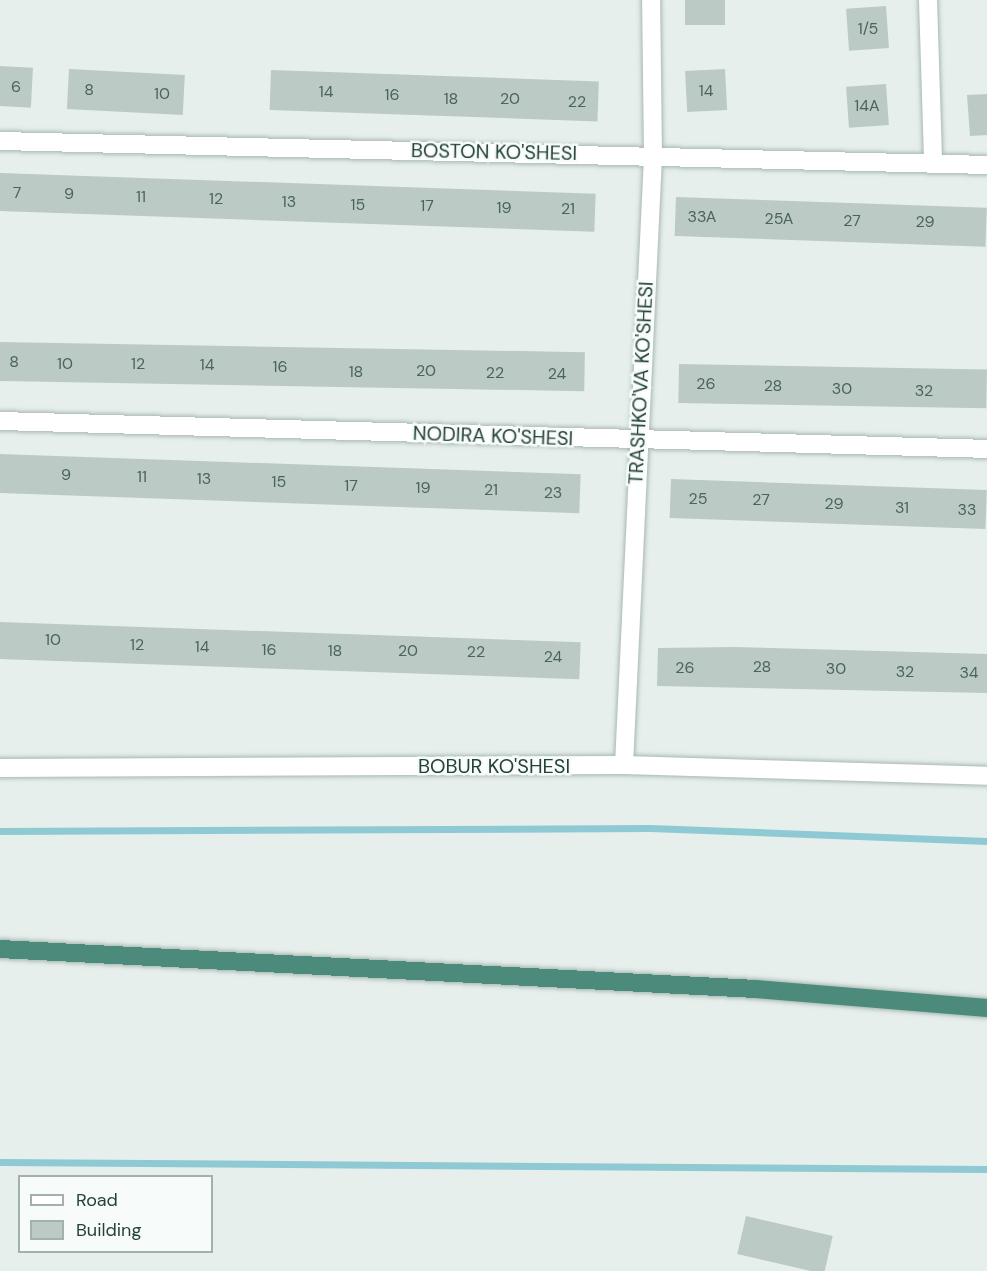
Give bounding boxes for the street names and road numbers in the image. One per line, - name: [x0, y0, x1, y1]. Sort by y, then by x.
- street label: BOSTON KO'SHESI: [411, 139, 577, 165]
- street label: TRASHKO'VA KO'SHESI: [624, 281, 658, 485]
- street label: NODIRA KO'SHESI: [412, 421, 574, 451]
- street label: BOBUR KO'SHESI: [418, 754, 570, 778]

